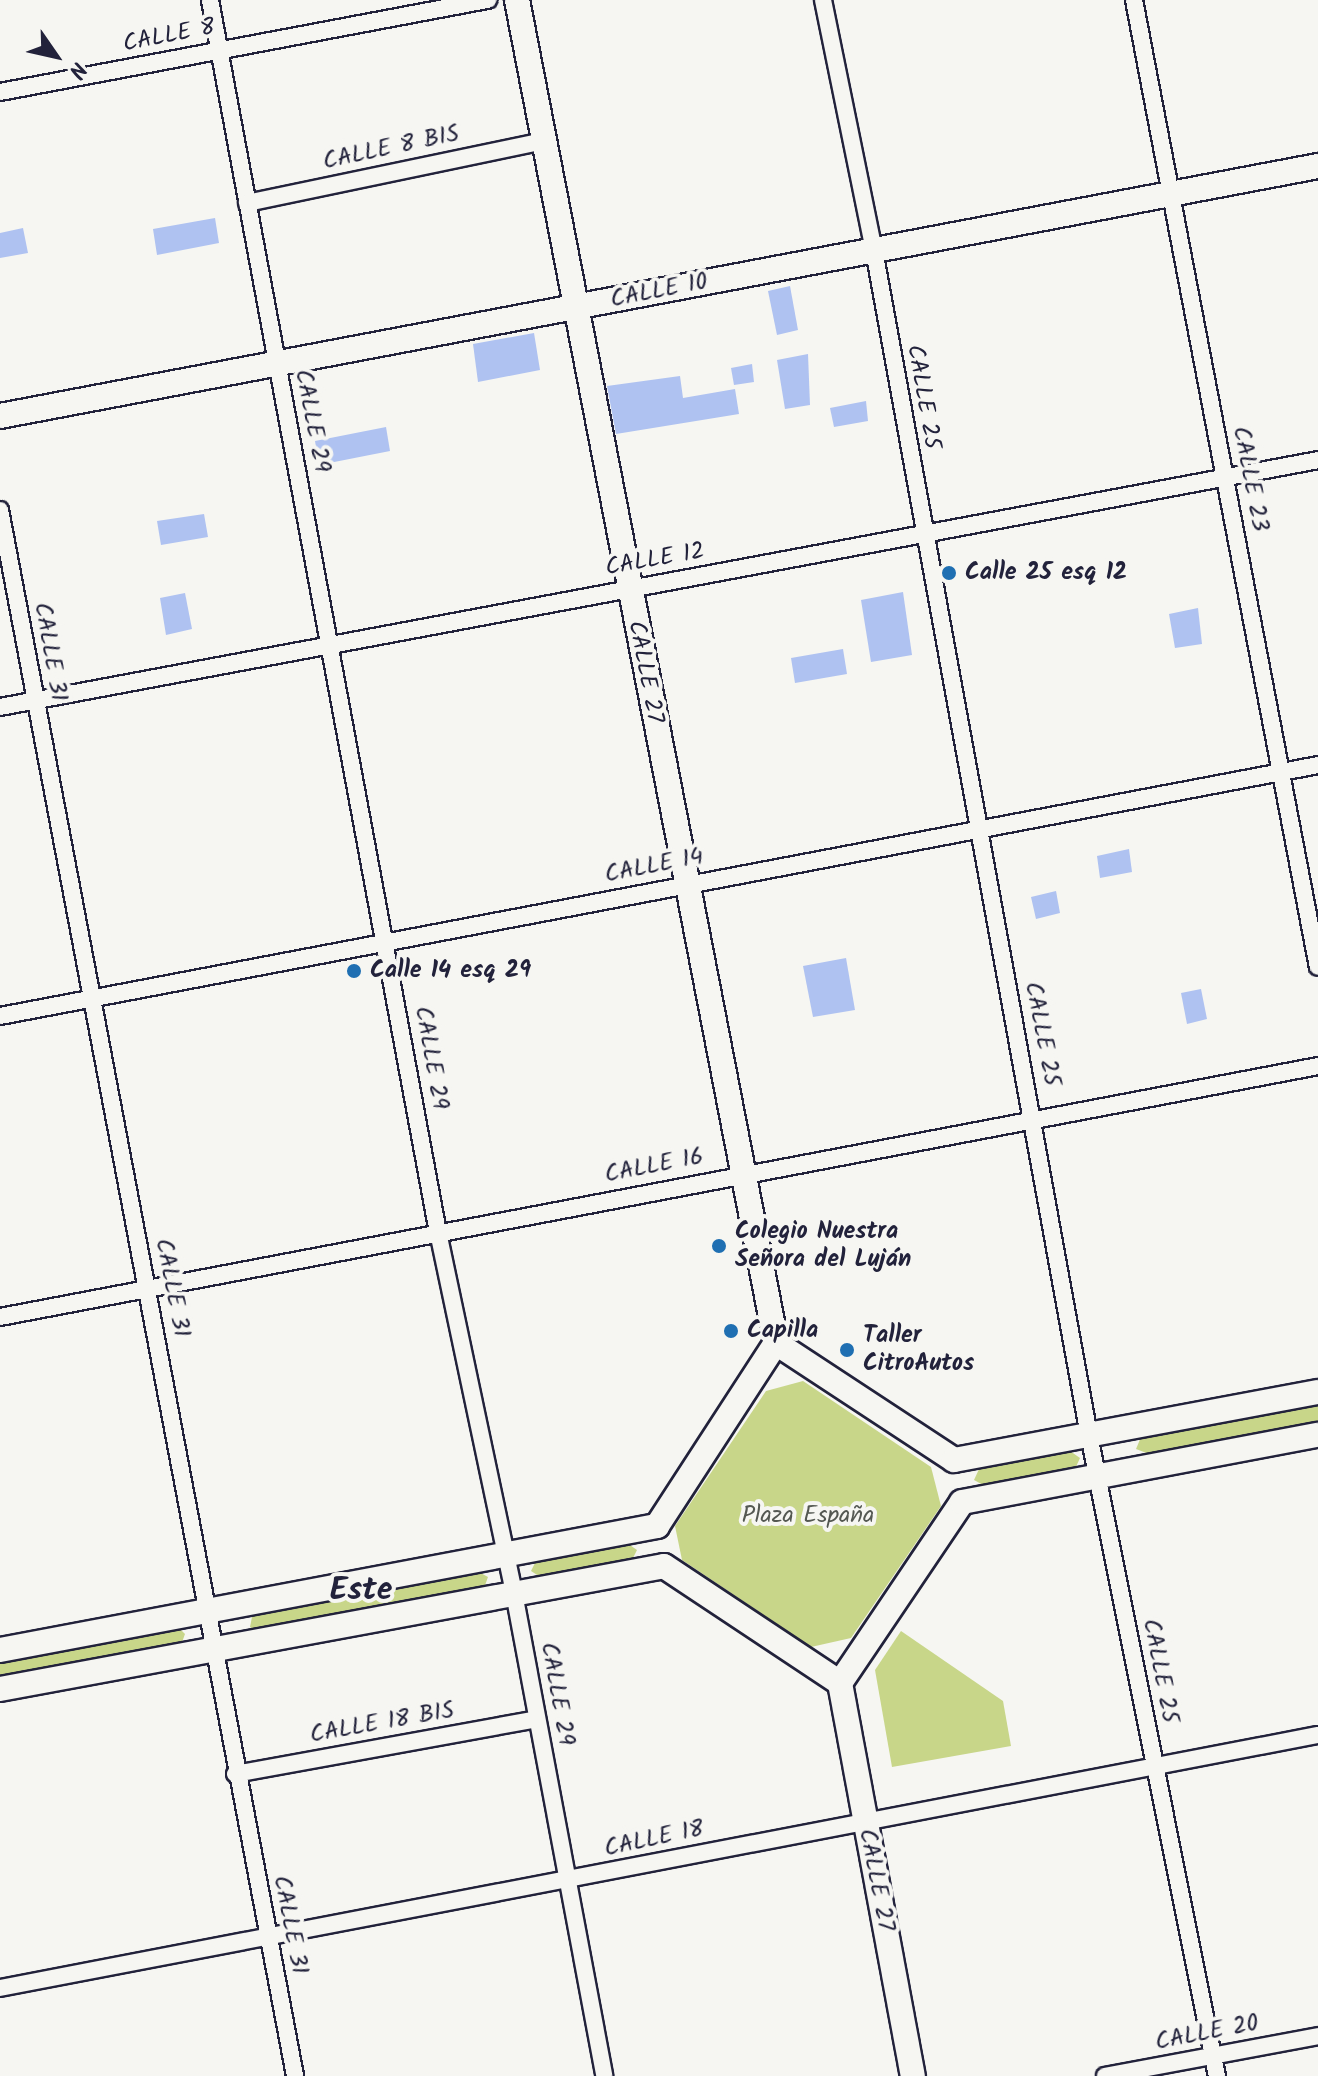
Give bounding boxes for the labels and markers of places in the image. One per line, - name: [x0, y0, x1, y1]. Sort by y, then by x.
- place label: Calle 25 esq 12: [965, 559, 1127, 587]
- marker: Calle 25 esq 12: [940, 564, 958, 582]
- place label: Calle 14 esq 29: [370, 957, 531, 985]
- marker: Calle 14 esq 29: [345, 962, 363, 980]
- place label: Colegio Nuestra Señora del Luján: [735, 1218, 911, 1274]
- marker: Colegio Nuestra Señora del Luján: [710, 1237, 728, 1255]
- place label: Capilla: [747, 1317, 818, 1345]
- marker: Capilla: [722, 1322, 740, 1340]
- place label: Taller CitroAutos: [863, 1322, 974, 1378]
- marker: Taller CitroAutos: [838, 1341, 856, 1359]

